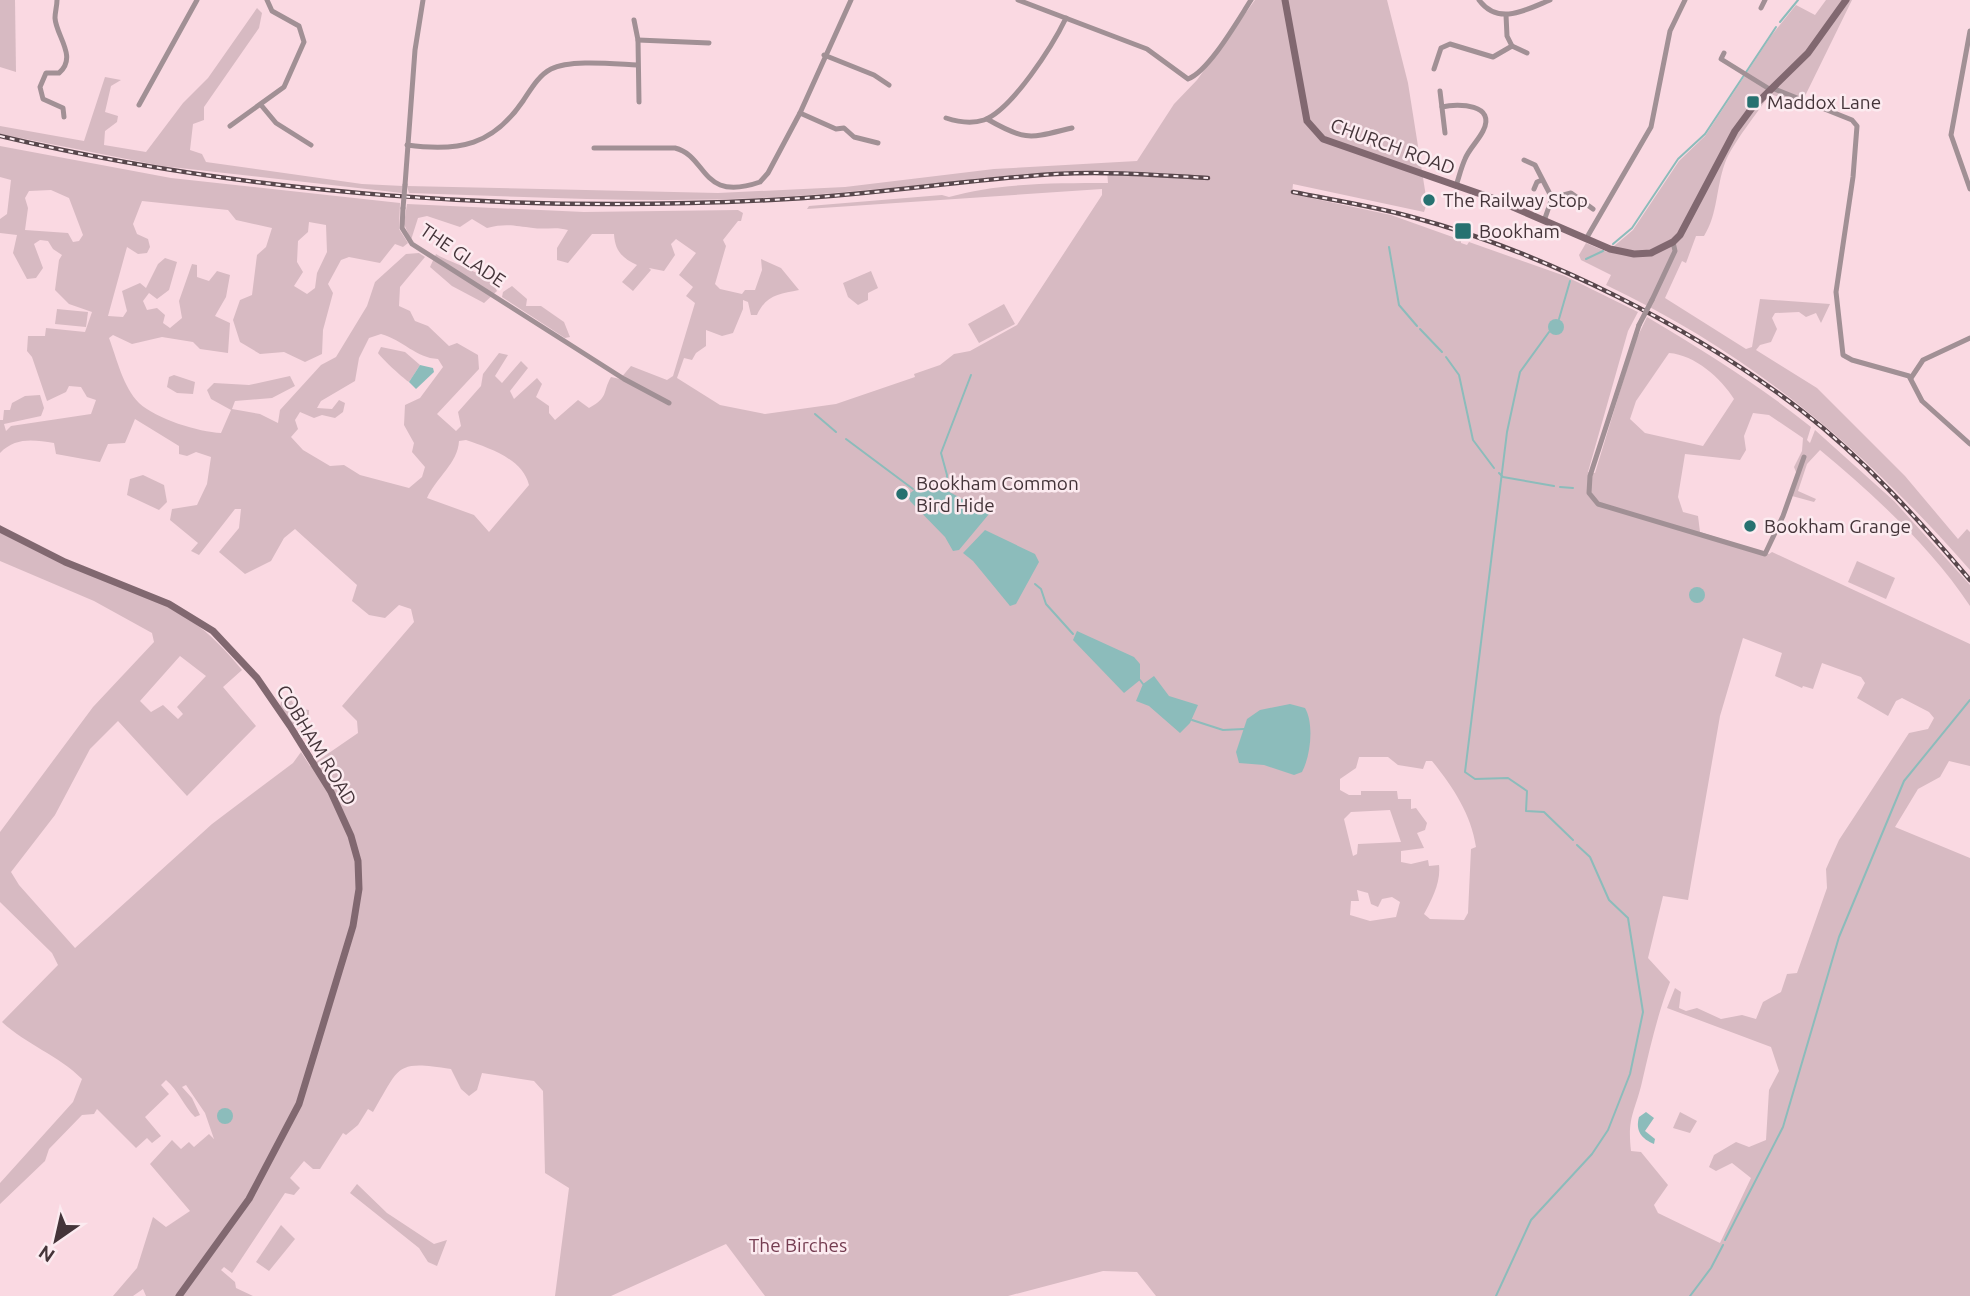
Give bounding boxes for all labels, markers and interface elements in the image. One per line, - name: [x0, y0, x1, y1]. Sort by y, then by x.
- place label: Maddox Lane: [1767, 91, 1881, 113]
- marker: Maddox Lane: [1745, 94, 1761, 110]
- street label: CHURCH ROAD: [1328, 113, 1458, 179]
- place label: The Railway Stop: [1443, 189, 1588, 211]
- marker: The Railway Stop: [1421, 192, 1437, 208]
- street label: THE GLADE: [416, 218, 510, 292]
- place label: Bookham: [1479, 220, 1560, 242]
- marker: Bookham: [1453, 221, 1473, 241]
- place label: Bookham Common Bird Hide: [916, 472, 1079, 516]
- marker: Bookham Common Bird Hide: [894, 486, 910, 502]
- place label: Bookham Grange: [1764, 515, 1911, 537]
- marker: Bookham Grange: [1742, 518, 1758, 534]
- street label: COBHAM ROAD: [272, 681, 362, 809]
- north arrow: [21, 1205, 91, 1275]
- park label: The Birches: [749, 1234, 847, 1256]
- text: N: [34, 1241, 59, 1267]

